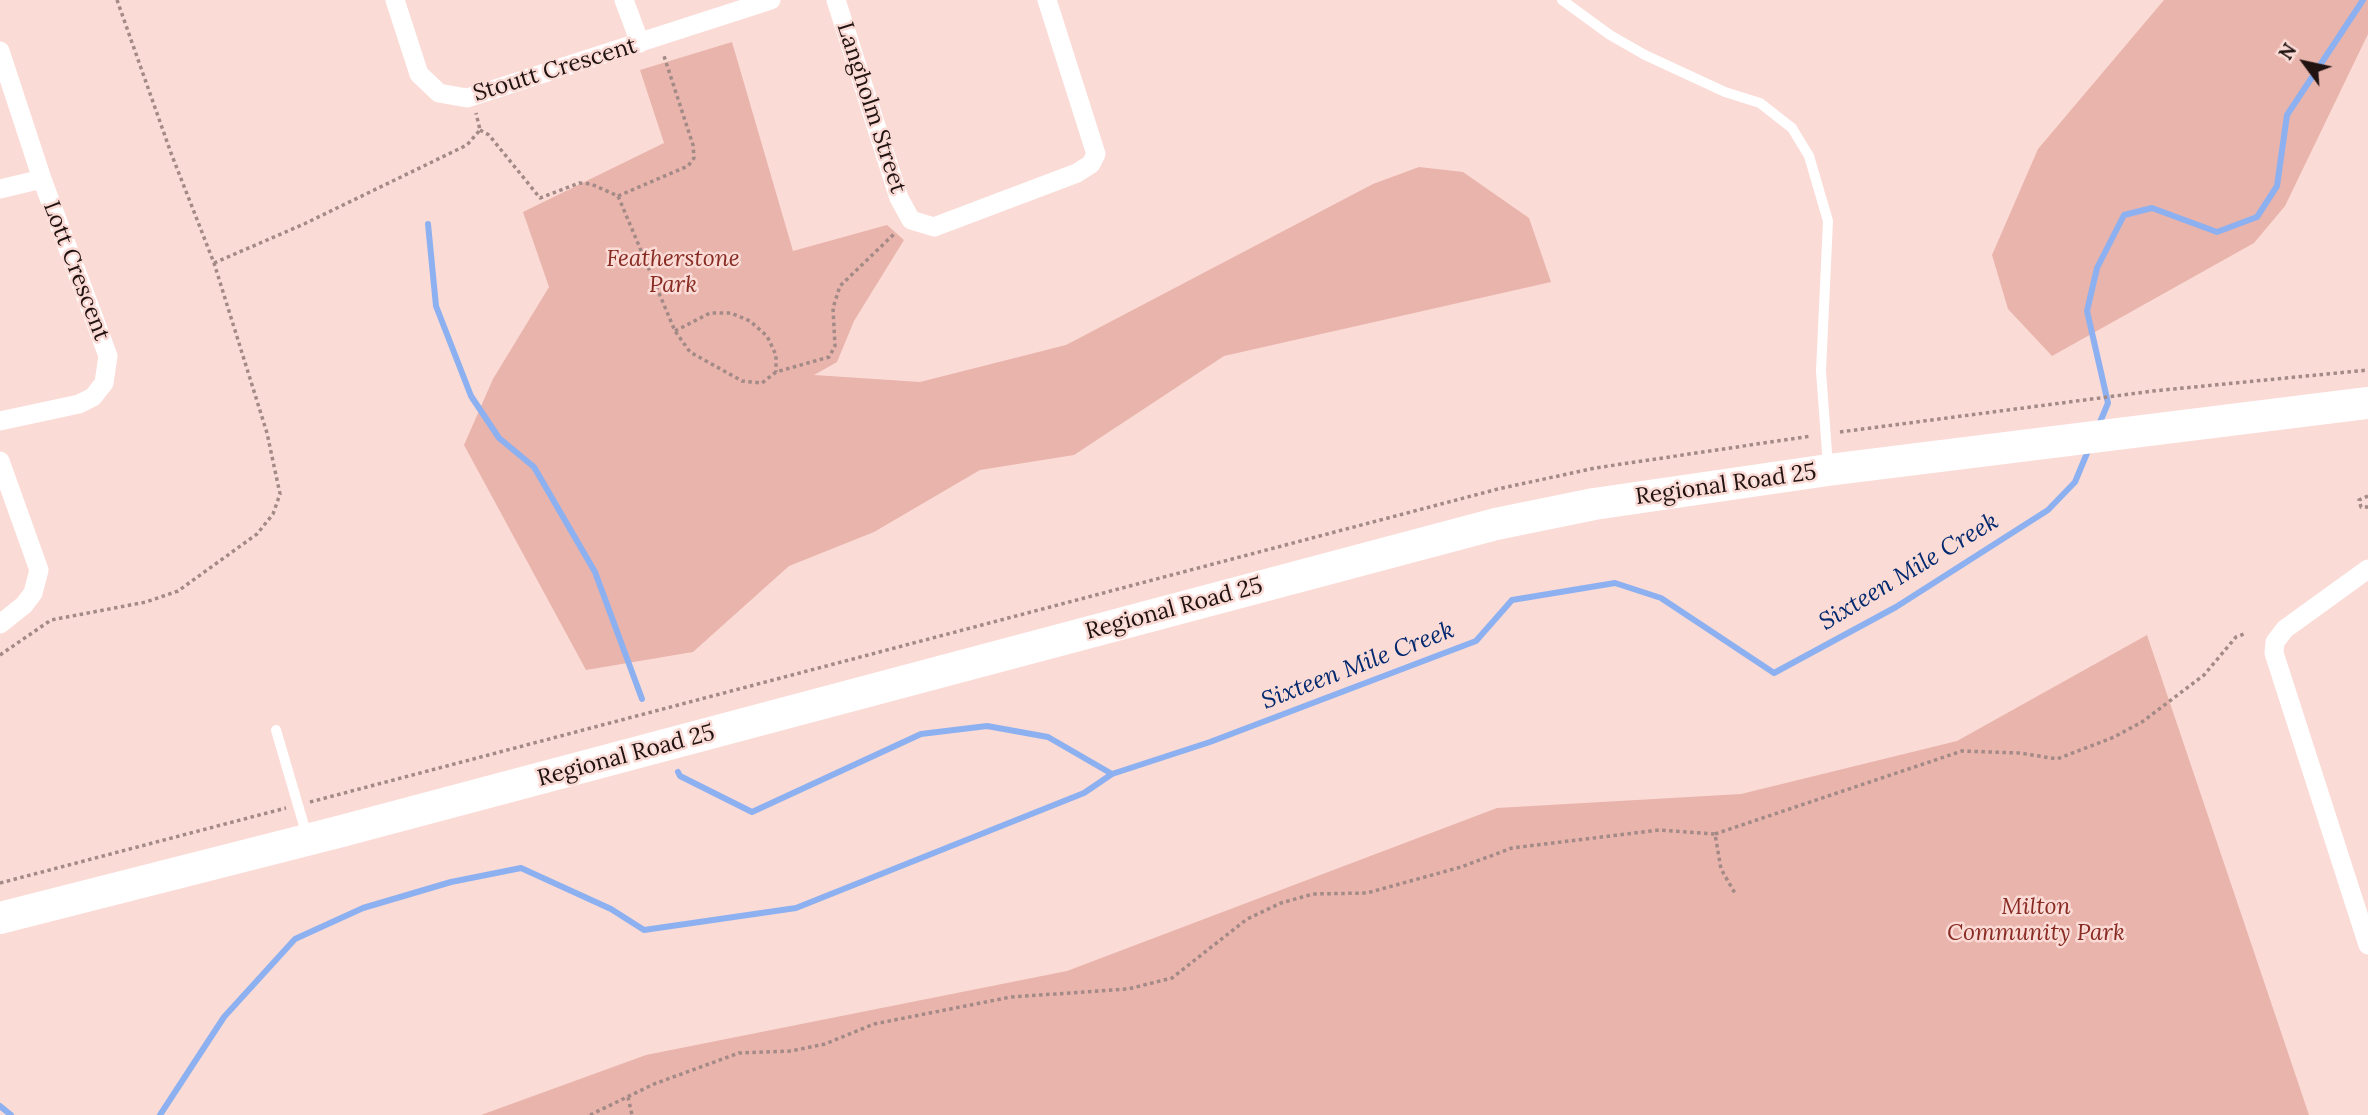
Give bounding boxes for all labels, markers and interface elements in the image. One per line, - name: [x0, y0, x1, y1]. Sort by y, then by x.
- street label: Langholm Street: [830, 19, 912, 197]
- north arrow: [2270, 28, 2340, 98]
- street label: Stoutt Crescent: [470, 32, 640, 108]
- text: N: [2273, 39, 2301, 64]
- street label: Lott Crescent: [37, 197, 115, 345]
- park label: Featherstone Park: [606, 245, 740, 299]
- street label: Regional Road 25: [1634, 459, 1818, 511]
- water label: Sixteen Mile Creek: [1814, 507, 2004, 637]
- street label: Regional Road 25: [1082, 572, 1266, 646]
- water label: Sixteen Mile Creek: [1258, 616, 1458, 716]
- street label: Regional Road 25: [534, 719, 718, 793]
- park label: Milton Community Park: [1947, 893, 2125, 947]

